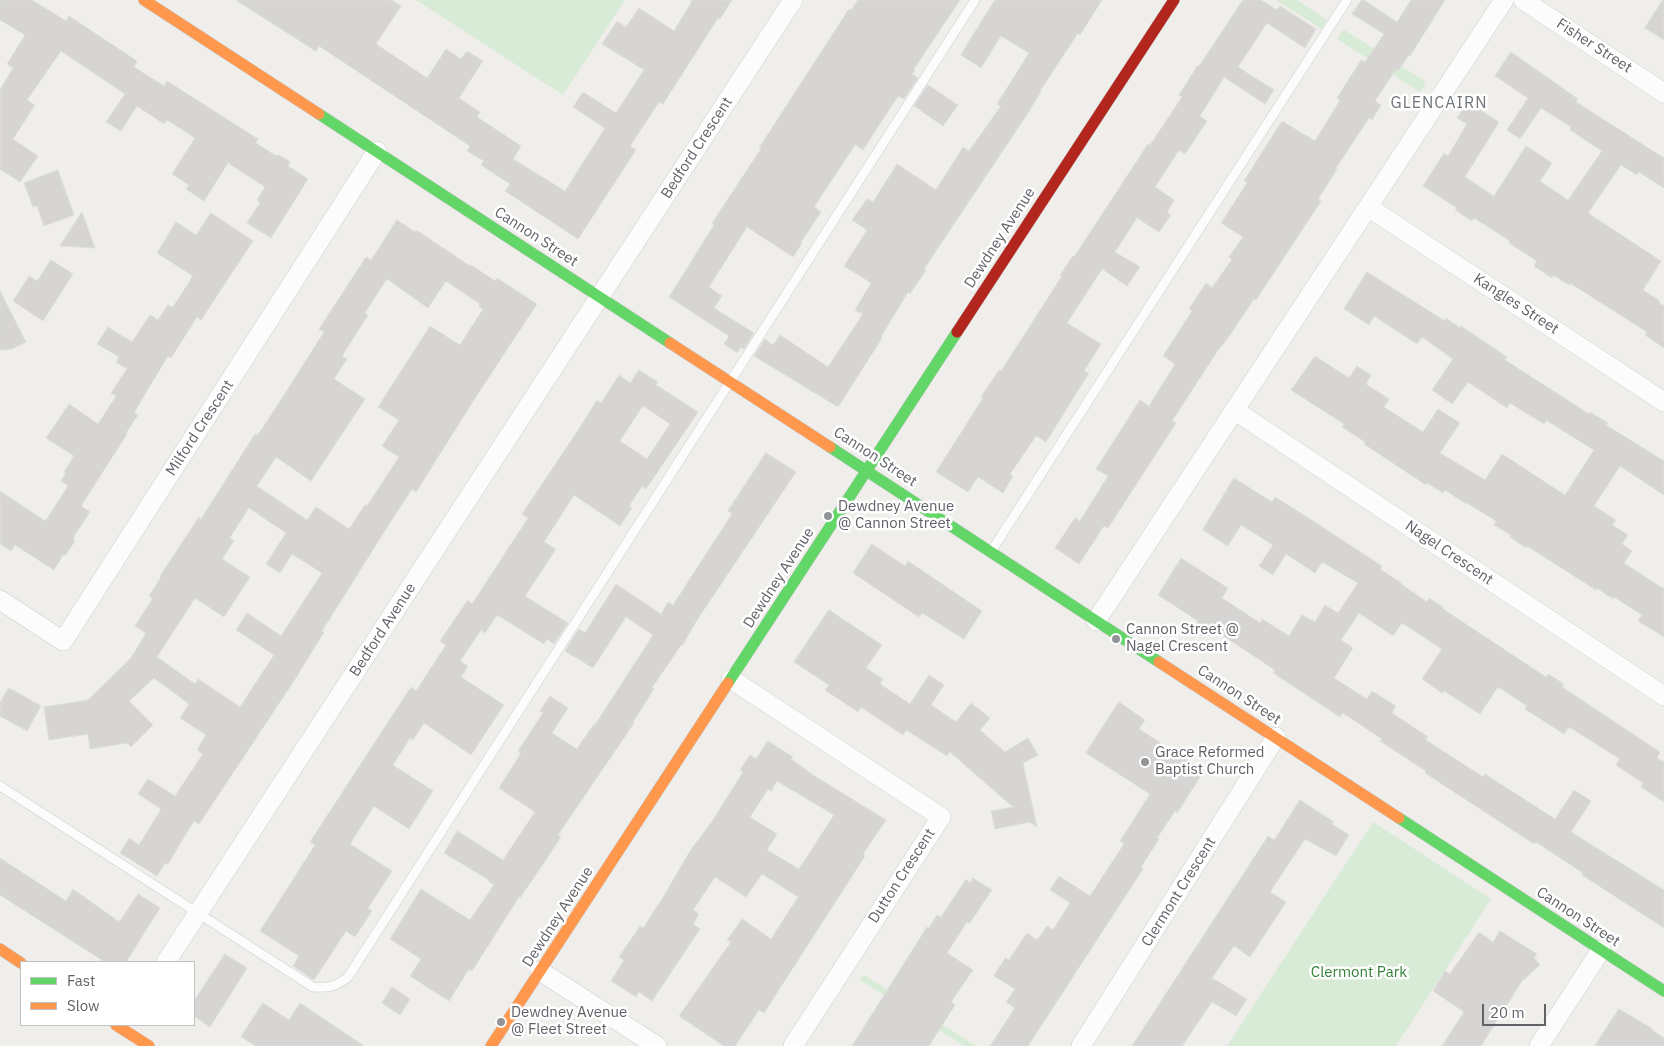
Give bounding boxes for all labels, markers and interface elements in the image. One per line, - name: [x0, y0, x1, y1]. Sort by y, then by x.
- street label: Fisher Street: [1553, 15, 1635, 77]
- district label: GLENCAIRN: [1389, 93, 1489, 113]
- street label: Bedford Crescent: [657, 94, 737, 202]
- street label: Dewdney Avenue: [961, 184, 1039, 292]
- street label: Cannon Street: [491, 203, 581, 271]
- street label: Kangles Street: [1470, 270, 1562, 338]
- street label: Milford Crescent: [162, 377, 238, 479]
- street label: Cannon Street: [830, 423, 920, 491]
- place label: Dewdney Avenue @ Cannon Street: [838, 498, 954, 533]
- marker: Dewdney Avenue @ Cannon Street: [822, 510, 834, 522]
- street label: Nagel Crescent: [1402, 517, 1496, 589]
- street label: Dewdney Avenue: [740, 524, 818, 632]
- street label: Bedford Avenue: [346, 580, 420, 680]
- place label: Cannon Street @ Nagel Crescent: [1126, 621, 1239, 656]
- marker: Cannon Street @ Nagel Crescent: [1110, 633, 1122, 645]
- street label: Cannon Street: [1194, 661, 1284, 729]
- place label: Grace Reformed Baptist Church: [1155, 744, 1264, 779]
- marker: Grace Reformed Baptist Church: [1139, 756, 1151, 768]
- street label: Dutton Crescent: [865, 825, 939, 927]
- street label: Clermont Crescent: [1138, 834, 1220, 950]
- street label: Dewdney Avenue: [519, 863, 597, 971]
- street label: Cannon Street: [1533, 883, 1623, 951]
- legend: [20, 961, 195, 1026]
- park label: Clermont Park: [1311, 964, 1407, 982]
- text: Fast: [67, 971, 95, 990]
- scale bar: [1484, 994, 1548, 1026]
- text: Slow: [67, 996, 100, 1015]
- text: 20 m: [1490, 1003, 1525, 1022]
- place label: Dewdney Avenue @ Fleet Street: [511, 1004, 627, 1039]
- marker: Dewdney Avenue @ Fleet Street: [495, 1016, 507, 1028]

